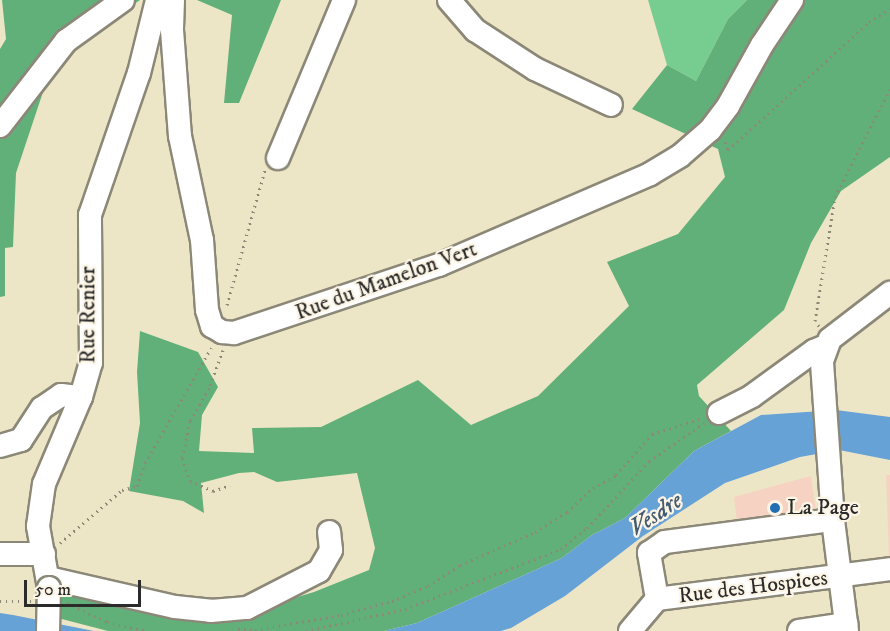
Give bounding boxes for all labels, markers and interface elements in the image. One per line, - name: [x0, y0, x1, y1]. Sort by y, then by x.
- street label: Rue du Mamelon Vert: [292, 236, 480, 326]
- street label: Rue Renier: [75, 266, 101, 364]
- water label: Vesdre: [624, 487, 688, 543]
- place label: La Page: [787, 495, 859, 521]
- marker: La Page: [768, 501, 782, 515]
- street label: Rue des Hospices: [677, 565, 829, 609]
- scale bar: [27, 568, 144, 606]
- text: 50 m: [35, 579, 71, 601]

